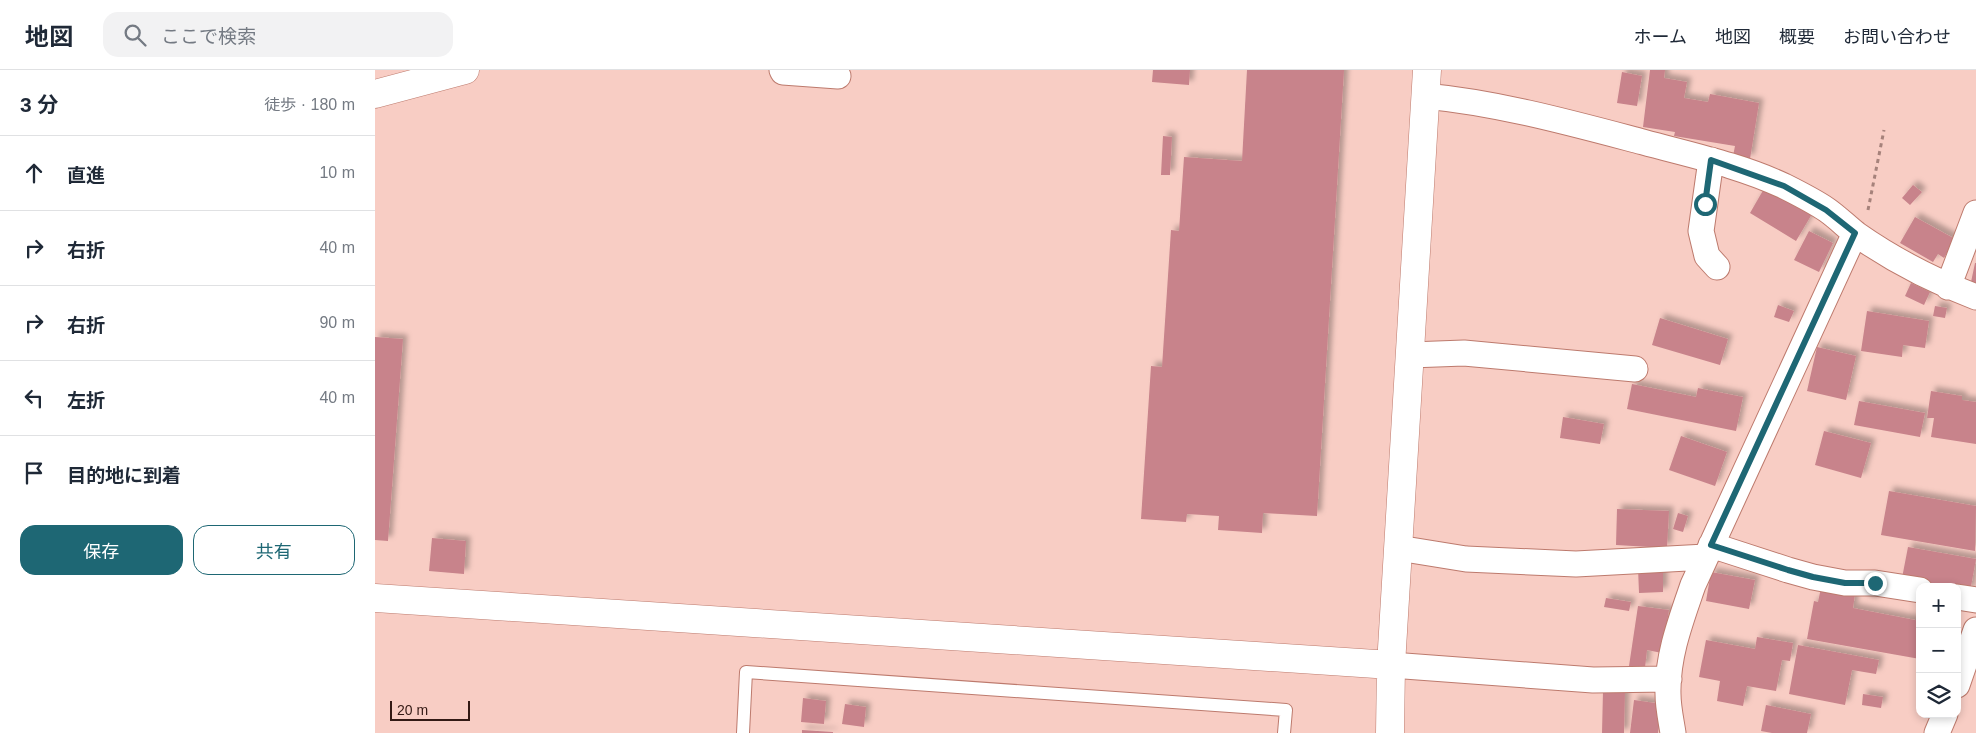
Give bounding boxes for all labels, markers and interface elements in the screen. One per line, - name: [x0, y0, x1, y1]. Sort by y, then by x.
- search box: [103, 12, 453, 57]
- icon: search: [121, 21, 149, 49]
- text: 地図: [25, 23, 73, 50]
- text: ここで検索: [161, 26, 256, 47]
- text: ホーム: [1634, 27, 1687, 47]
- text: 地図: [1715, 27, 1751, 47]
- text: 概要: [1779, 27, 1815, 47]
- text: お問い合わせ: [1843, 27, 1951, 47]
- text: 3 分: [20, 93, 59, 116]
- text: 徒歩 · 180 m: [264, 96, 355, 113]
- icon: ahead: [20, 159, 48, 187]
- text: 10 m: [319, 164, 355, 181]
- text: 直進: [67, 165, 105, 186]
- route start: [1694, 193, 1717, 216]
- icon: right: [20, 234, 48, 262]
- text: 40 m: [319, 239, 355, 256]
- text: 右折: [67, 240, 105, 261]
- icon: right: [20, 309, 48, 337]
- text: 90 m: [319, 314, 355, 331]
- text: 右折: [67, 315, 105, 336]
- icon: left: [20, 384, 48, 412]
- text: 40 m: [319, 389, 355, 406]
- text: 左折: [67, 390, 105, 411]
- icon: arrive: [20, 459, 48, 487]
- text: 目的地に到着: [67, 465, 181, 486]
- button: 保存: [20, 525, 183, 575]
- button: 共有: [193, 525, 355, 575]
- route end: [1864, 572, 1887, 595]
- map controls: [1916, 583, 1961, 718]
- button: +: [1916, 583, 1961, 628]
- button: −: [1916, 628, 1961, 673]
- button: layers: [1916, 673, 1961, 718]
- scale bar: [390, 698, 470, 721]
- text: 20 m: [397, 702, 428, 718]

